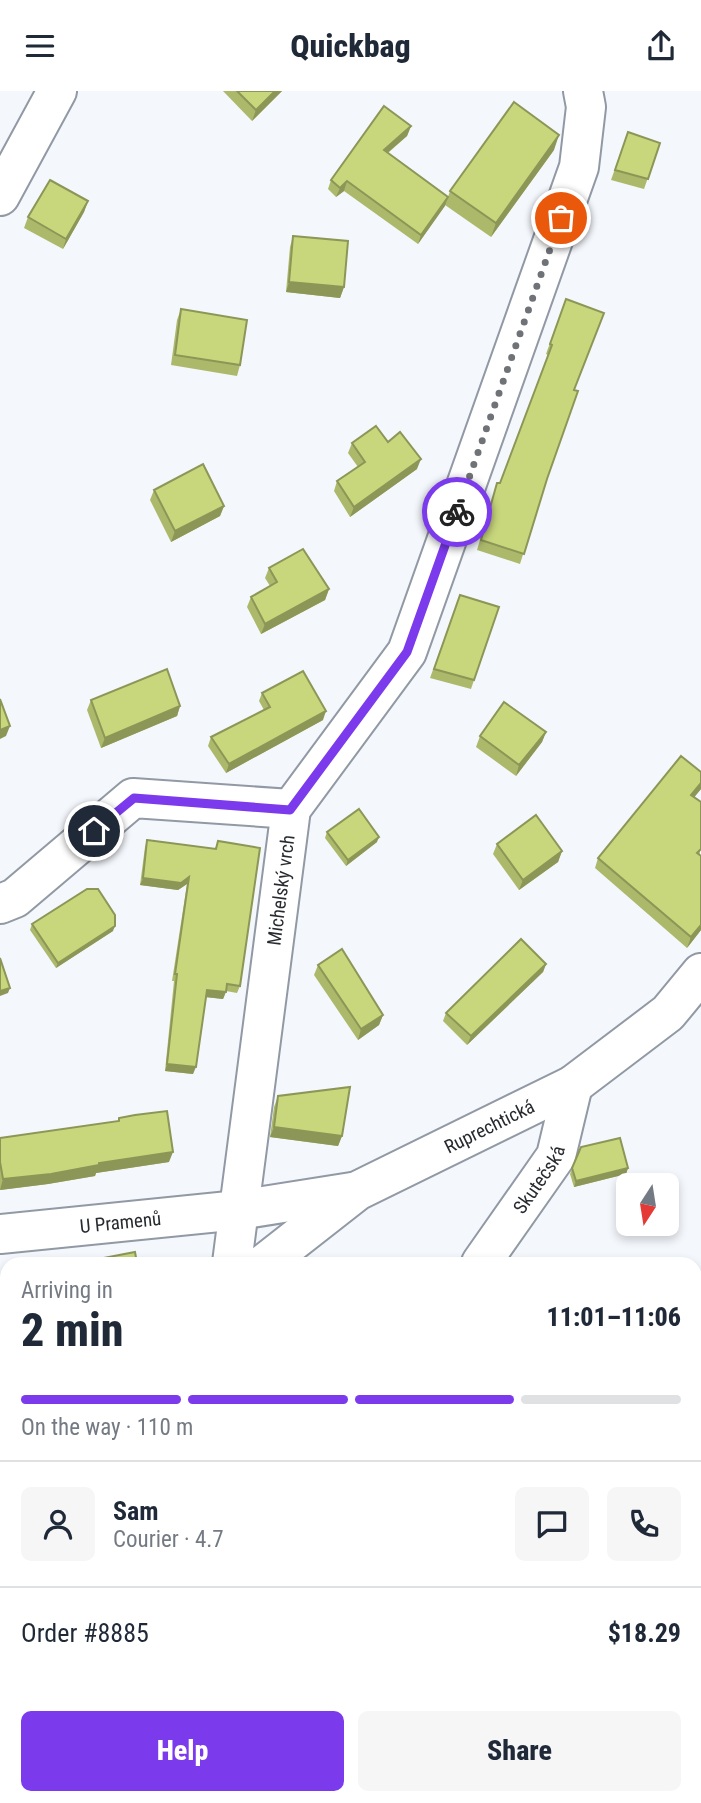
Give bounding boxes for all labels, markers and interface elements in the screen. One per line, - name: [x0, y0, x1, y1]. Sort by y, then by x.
- icon: menu: [21, 27, 59, 65]
- text: Quickbag: [290, 27, 411, 65]
- icon: share: [642, 27, 680, 65]
- pin: [531, 188, 591, 248]
- icon: bag: [542, 199, 580, 237]
- courier: [422, 477, 492, 547]
- icon: bike: [438, 493, 476, 531]
- pin: [64, 801, 124, 861]
- icon: home: [75, 812, 113, 850]
- street label: Michelský vrch: [262, 834, 300, 947]
- street label: Ruprechtická: [440, 1095, 538, 1158]
- street label: Skutečská: [508, 1144, 570, 1218]
- north arrow: [616, 1173, 679, 1235]
- map controls: [616, 1173, 679, 1236]
- street label: U Pramenů: [79, 1207, 162, 1238]
- text: Arriving in: [21, 1277, 113, 1304]
- text: 11:01–11:06: [547, 1302, 681, 1332]
- text: 2 min: [21, 1303, 124, 1357]
- text: On the way · 110 m: [21, 1414, 193, 1441]
- button: person: [21, 1487, 95, 1561]
- button: chat: [515, 1487, 589, 1561]
- button: phone: [607, 1487, 681, 1561]
- text: Sam: [113, 1496, 159, 1526]
- text: Courier · 4.7: [113, 1526, 224, 1553]
- text: Order #8885: [21, 1618, 149, 1648]
- text: $18.29: [608, 1618, 681, 1648]
- button: Help: [21, 1711, 344, 1791]
- button: Share: [358, 1711, 681, 1791]

